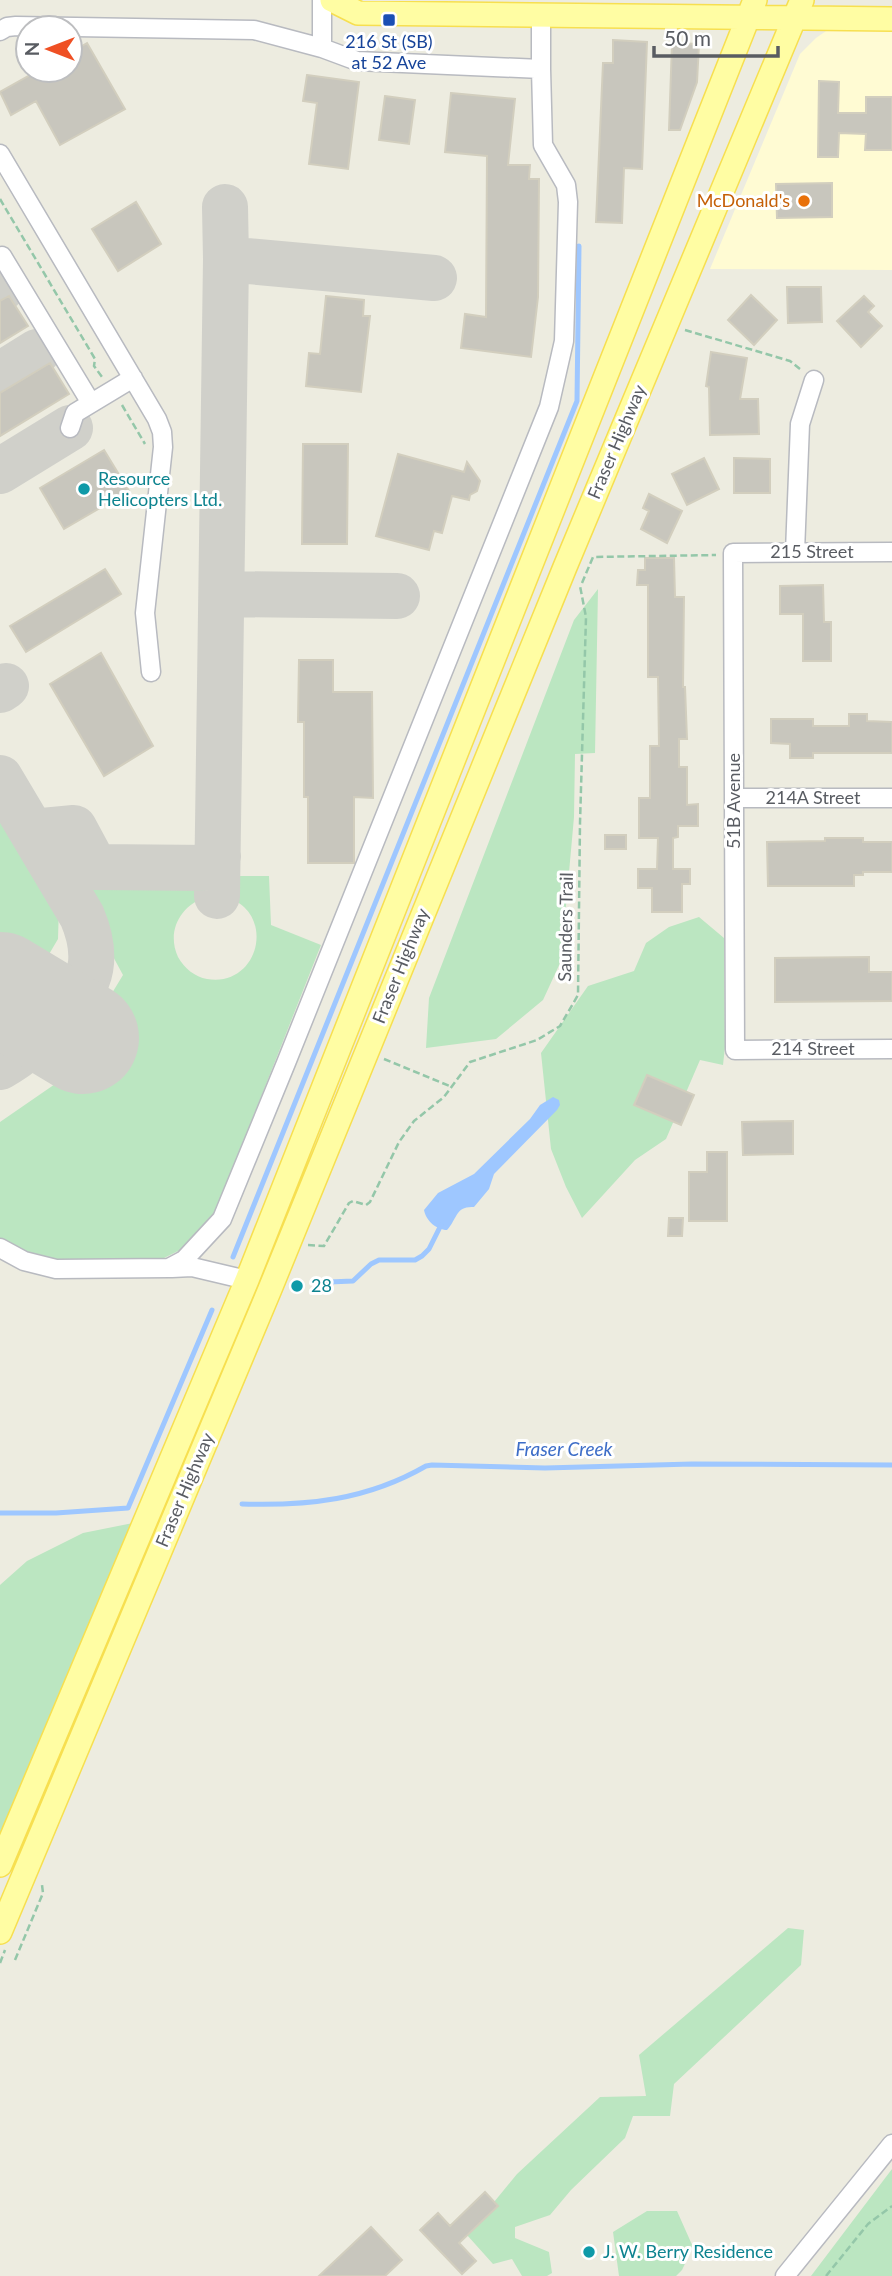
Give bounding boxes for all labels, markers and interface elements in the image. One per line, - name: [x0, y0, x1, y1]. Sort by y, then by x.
- marker: 216 St (SB) at 52 Ave: [381, 12, 397, 28]
- north arrow: [14, 14, 84, 84]
- scale bar: [654, 14, 778, 58]
- text: 50 m: [664, 25, 711, 50]
- place label: 216 St (SB) at 52 Ave: [345, 30, 433, 73]
- text: N: [20, 42, 43, 56]
- place label: McDonald's: [697, 189, 790, 211]
- marker: McDonald's: [796, 193, 812, 209]
- street label: Fraser Highway: [582, 380, 650, 502]
- place label: Resource Helicopters Ltd.: [98, 467, 222, 510]
- marker: Resource Helicopters Ltd.: [76, 481, 92, 497]
- street label: 215 Street: [770, 540, 854, 562]
- street label: 51B Avenue: [722, 753, 744, 849]
- street label: 214A Street: [766, 786, 861, 808]
- street label: Saunders Trail: [553, 872, 577, 982]
- street label: Fraser Highway: [367, 904, 433, 1026]
- street label: 214 Street: [771, 1037, 855, 1059]
- place label: 28: [311, 1274, 332, 1296]
- marker: 28: [289, 1278, 305, 1294]
- street label: Fraser Highway: [150, 1428, 218, 1550]
- water label: Fraser Creek: [515, 1437, 614, 1460]
- place label: J. W. Berry Residence: [603, 2240, 773, 2262]
- marker: J. W. Berry Residence: [581, 2244, 597, 2260]

